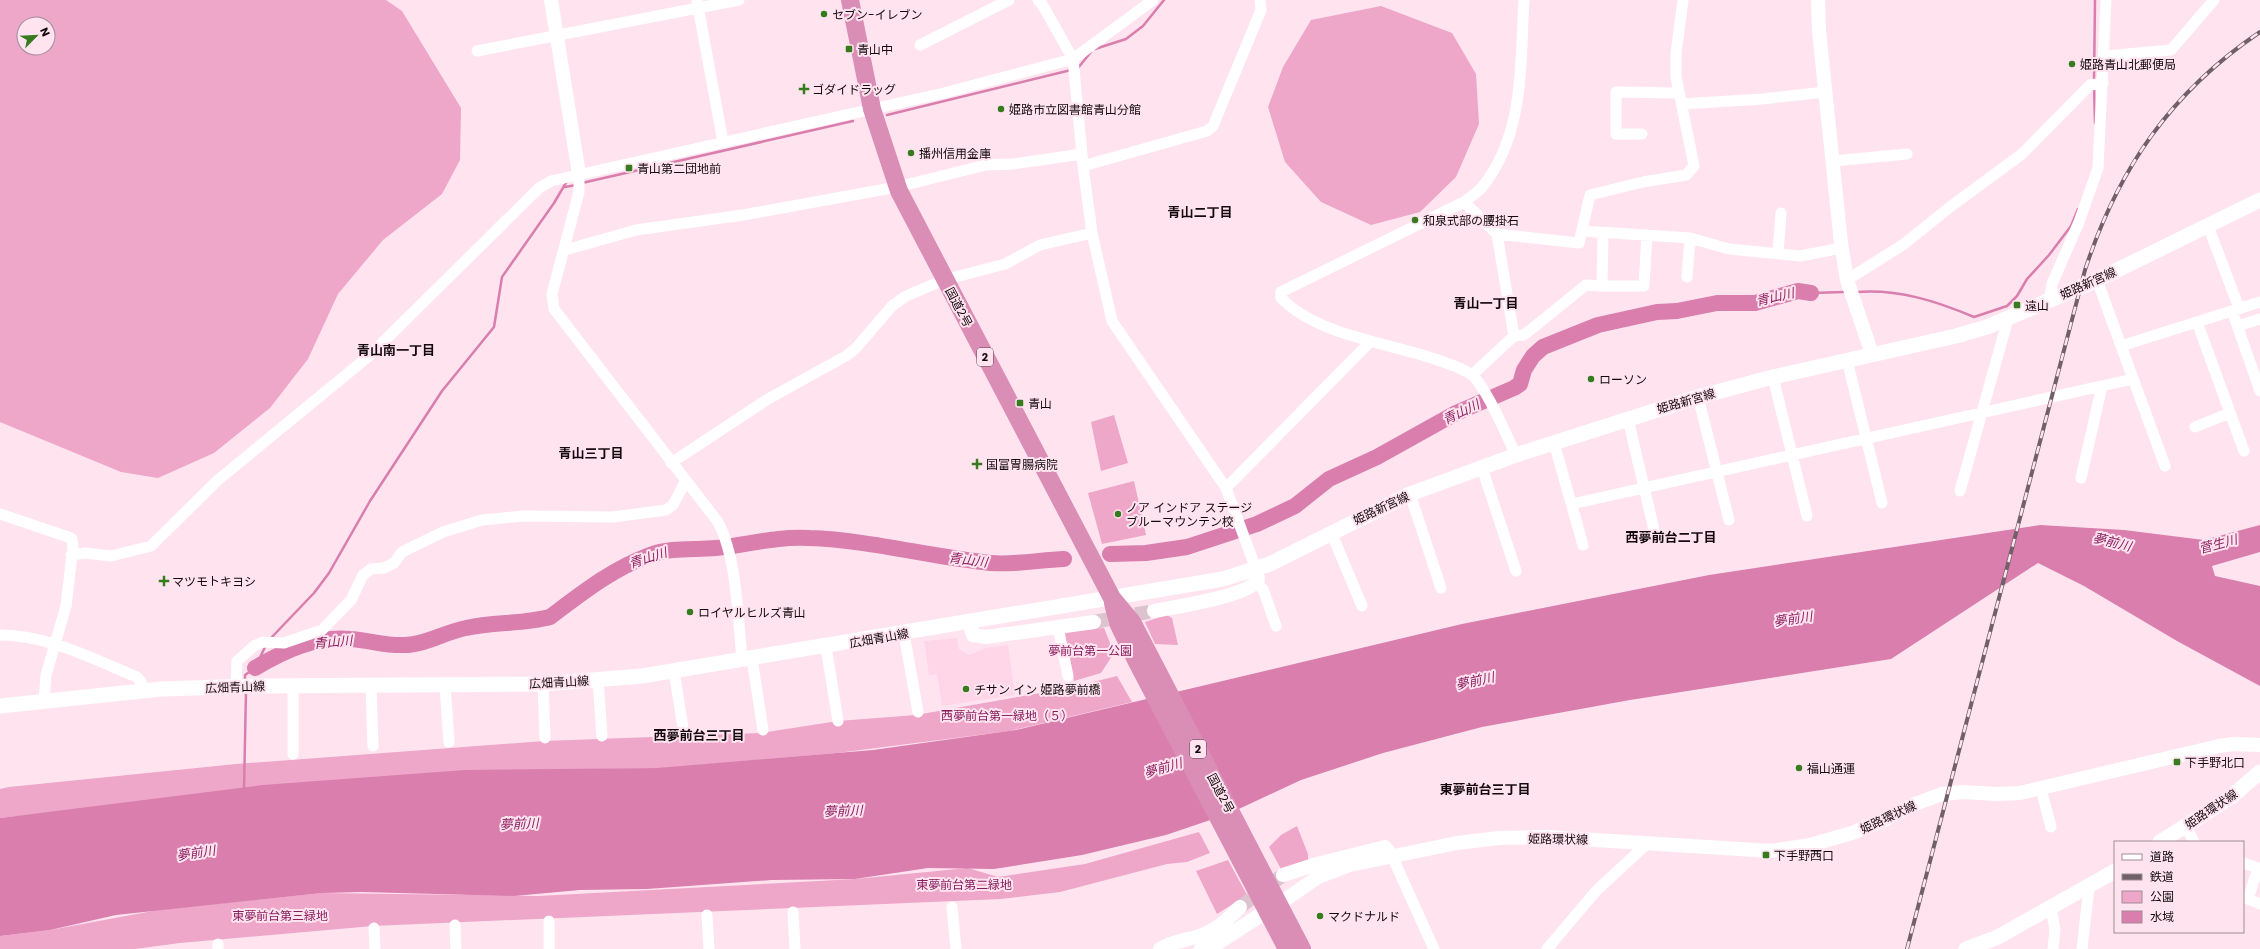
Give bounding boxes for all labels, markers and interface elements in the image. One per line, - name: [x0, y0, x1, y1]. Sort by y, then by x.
- place label: セブン-イレブン: [832, 6, 923, 23]
- marker: セブン-イレブン: [819, 9, 829, 19]
- north arrow: [16, 16, 56, 56]
- text: N: [36, 25, 54, 39]
- place label: 青山中: [857, 41, 893, 58]
- marker: 青山中: [844, 44, 854, 54]
- place label: 姫路青山北郵便局: [2080, 56, 2176, 73]
- marker: 姫路青山北郵便局: [2067, 59, 2077, 69]
- place label: ゴダイドラッグ: [812, 81, 896, 98]
- marker: ゴダイドラッグ: [799, 84, 809, 94]
- place label: 姫路市立図書館青山分館: [1009, 101, 1141, 118]
- marker: 姫路市立図書館青山分館: [996, 104, 1006, 114]
- place label: 播州信用金庫: [919, 145, 991, 162]
- marker: 播州信用金庫: [906, 148, 916, 158]
- place label: 青山第二団地前: [637, 160, 721, 177]
- marker: 青山第二団地前: [624, 163, 634, 173]
- district label: 青山二丁目: [1167, 203, 1233, 222]
- place label: 和泉式部の腰掛石: [1423, 212, 1519, 229]
- marker: 和泉式部の腰掛石: [1410, 215, 1420, 225]
- street label: 姫路新宮線: [2057, 263, 2119, 303]
- water label: 青山川: [1754, 283, 1798, 311]
- street label: 国道2号: [941, 284, 977, 330]
- district label: 青山一丁目: [1453, 294, 1519, 313]
- place label: 遠山: [2025, 297, 2049, 314]
- marker: 遠山: [2012, 300, 2022, 310]
- district label: 青山南一丁目: [357, 341, 435, 360]
- road number: 2: [977, 348, 993, 366]
- place label: ローソン: [1599, 371, 1647, 388]
- marker: ローソン: [1586, 374, 1596, 384]
- street label: 姫路新宮線: [1655, 385, 1717, 417]
- water label: 青山川: [1439, 394, 1484, 429]
- place label: 青山: [1028, 395, 1052, 412]
- marker: 青山: [1015, 398, 1025, 408]
- district label: 青山三丁目: [558, 444, 624, 463]
- place label: 国富胃腸病院: [986, 456, 1058, 473]
- marker: 国富胃腸病院: [971, 458, 983, 470]
- street label: 姫路新宮線: [1350, 488, 1412, 528]
- place label: ノア インドア ステージ ブルーマウンテン校: [1126, 499, 1252, 530]
- marker: ノア インドア ステージ ブルーマウンテン校: [1113, 509, 1123, 519]
- district label: 西夢前台二丁目: [1625, 528, 1717, 547]
- water label: 夢前川: [2091, 528, 2135, 556]
- water label: 菅生川: [2197, 529, 2241, 558]
- water label: 青山川: [627, 542, 671, 573]
- water label: 青山川: [947, 548, 990, 572]
- place label: マツモトキヨシ: [172, 573, 256, 590]
- marker: マツモトキヨシ: [159, 576, 169, 586]
- place label: ロイヤルヒルズ青山: [698, 604, 806, 621]
- marker: ロイヤルヒルズ青山: [685, 607, 695, 617]
- water label: 夢前川: [1772, 607, 1816, 631]
- street label: 広畑青山線: [848, 624, 910, 652]
- water label: 青山川: [313, 631, 355, 653]
- park label: 夢前台第一公園: [1048, 642, 1132, 659]
- water label: 夢前川: [1454, 667, 1498, 694]
- street label: 広畑青山線: [529, 672, 589, 692]
- street label: 広畑青山線: [205, 677, 265, 697]
- place label: チサン イン 姫路夢前橋: [974, 681, 1100, 698]
- marker: チサン イン 姫路夢前橋: [961, 684, 971, 694]
- park label: 西夢前台第一緑地（５）: [941, 707, 1073, 724]
- district label: 西夢前台三丁目: [653, 726, 745, 745]
- road number: 2: [1190, 740, 1206, 758]
- water label: 夢前川: [1142, 753, 1186, 783]
- place label: 下手野北口: [2185, 754, 2245, 771]
- marker: 下手野北口: [2172, 757, 2182, 767]
- place label: 福山通運: [1807, 760, 1855, 777]
- marker: 福山通運: [1794, 763, 1804, 773]
- street label: 国道2号: [1203, 770, 1239, 816]
- district label: 東夢前台三丁目: [1439, 780, 1531, 799]
- street label: 姫路環状線: [2181, 785, 2241, 833]
- street label: 姫路環状線: [1857, 797, 1919, 837]
- water label: 夢前川: [823, 801, 865, 821]
- water label: 夢前川: [499, 814, 541, 834]
- street label: 姫路環状線: [1528, 830, 1588, 848]
- water label: 夢前川: [175, 841, 219, 865]
- legend: [2114, 841, 2244, 933]
- place label: 下手野西口: [1774, 847, 1834, 864]
- text: 道路: [2150, 848, 2174, 865]
- marker: 下手野西口: [1761, 850, 1771, 860]
- text: 鉄道: [2150, 868, 2174, 885]
- park label: 東夢前台第二緑地: [916, 876, 1012, 893]
- text: 公園: [2150, 888, 2174, 905]
- park label: 東夢前台第三緑地: [232, 907, 328, 924]
- place label: マクドナルド: [1328, 908, 1400, 925]
- text: 水域: [2150, 908, 2174, 925]
- marker: マクドナルド: [1315, 911, 1325, 921]

